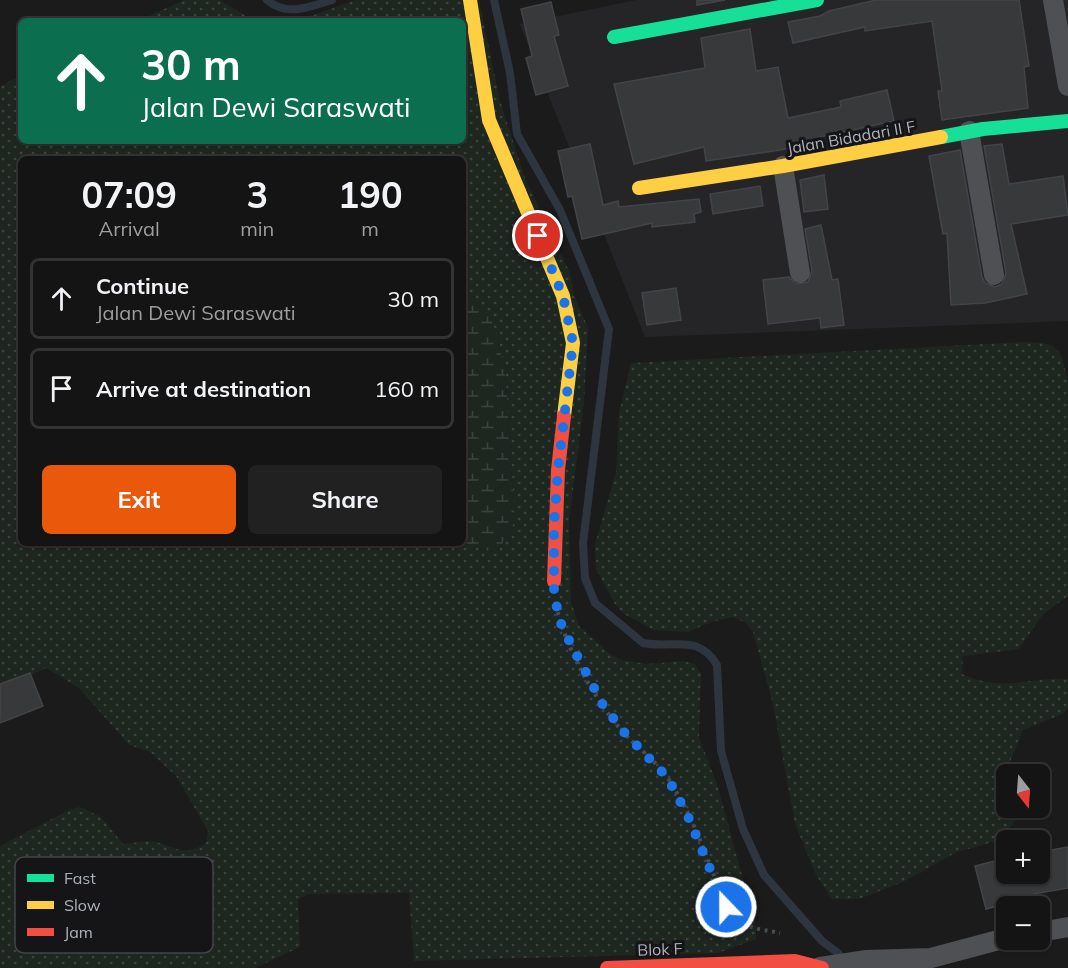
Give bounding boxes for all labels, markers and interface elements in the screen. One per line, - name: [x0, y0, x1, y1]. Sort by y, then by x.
- text: 30 m: [141, 38, 241, 91]
- icon: ahead: [42, 42, 120, 120]
- text: Jalan Dewi Saraswati: [141, 90, 410, 124]
- street label: Jalan Bidadari II F: [785, 116, 917, 158]
- text: 07:09: [81, 172, 177, 217]
- text: 3: [246, 172, 268, 217]
- text: 190: [338, 172, 403, 217]
- pin: [512, 210, 563, 261]
- text: Arrival: [99, 216, 160, 241]
- text: min: [240, 216, 274, 241]
- text: m: [361, 216, 379, 241]
- icon: arrive: [521, 219, 554, 252]
- text: Continue: [96, 272, 189, 300]
- icon: ahead: [45, 282, 78, 315]
- text: 30 m: [388, 285, 439, 313]
- text: Jalan Dewi Saraswati: [96, 300, 296, 325]
- icon: arrive: [45, 372, 78, 405]
- text: Arrive at destination: [96, 375, 311, 403]
- text: 160 m: [374, 375, 439, 403]
- button: Exit: [42, 465, 236, 534]
- button: Share: [248, 465, 442, 534]
- north arrow: [996, 764, 1050, 818]
- map controls: [996, 764, 1050, 950]
- button: +: [996, 830, 1050, 884]
- legend: [15, 857, 213, 953]
- text: Fast: [64, 868, 96, 888]
- position arrow: [694, 875, 758, 939]
- text: Slow: [64, 895, 101, 915]
- button: −: [996, 896, 1050, 950]
- text: Jam: [64, 922, 93, 942]
- street label: Blok F: [637, 938, 683, 960]

